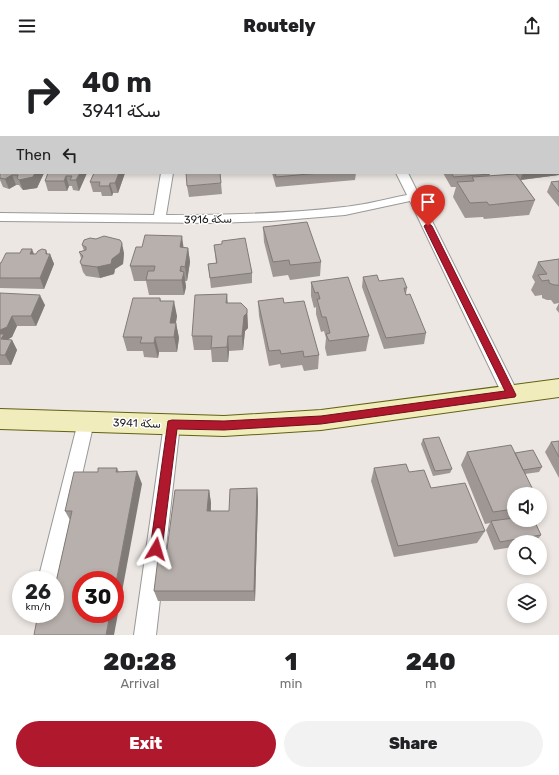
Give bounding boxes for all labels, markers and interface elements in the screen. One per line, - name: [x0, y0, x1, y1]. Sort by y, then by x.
- icon: menu: [16, 15, 38, 37]
- text: Routely: [243, 15, 316, 37]
- icon: share: [521, 15, 543, 37]
- text: 40 m: [82, 66, 152, 99]
- icon: right: [16, 68, 68, 120]
- text: سكة 3941: [82, 100, 161, 122]
- icon: left: [59, 144, 81, 166]
- text: Then: [16, 146, 51, 164]
- pin: [411, 185, 445, 226]
- icon: arrive: [417, 191, 439, 213]
- street label: سكة 3916: [184, 213, 232, 226]
- street label: سكة 3941: [113, 416, 161, 431]
- map controls: [507, 487, 547, 623]
- button: sound: [507, 487, 547, 527]
- position arrow: [135, 528, 177, 570]
- button: search: [507, 535, 547, 575]
- speed limit sign: 30: [72, 571, 124, 623]
- text: 26: [25, 580, 51, 604]
- button: layers: [507, 583, 547, 623]
- text: km/h: [26, 601, 50, 613]
- text: 20:28: [103, 648, 177, 676]
- text: 1: [285, 648, 297, 676]
- text: 240: [406, 648, 456, 676]
- text: Arrival: [120, 676, 159, 691]
- text: min: [280, 676, 302, 691]
- text: m: [425, 676, 436, 691]
- button: Exit: [16, 721, 276, 767]
- button: Share: [284, 721, 543, 767]

